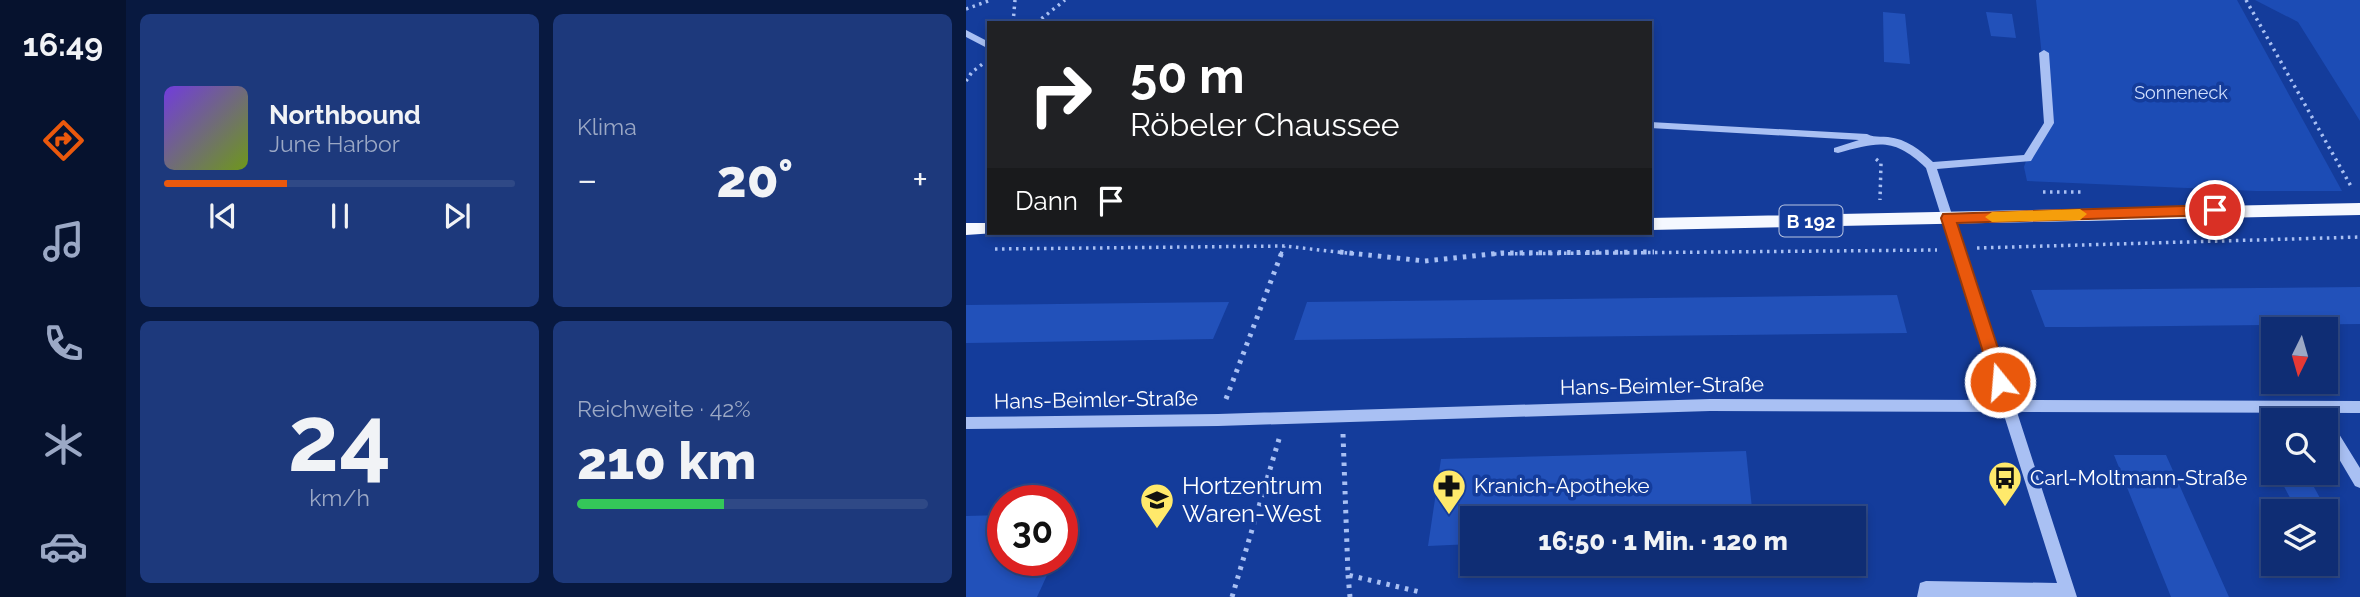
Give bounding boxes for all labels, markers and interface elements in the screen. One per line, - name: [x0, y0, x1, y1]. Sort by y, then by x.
- text: 16:49: [23, 26, 103, 63]
- text: 50 m: [1130, 47, 1245, 104]
- icon: right: [1015, 49, 1106, 140]
- park label: Sonneneck: [2134, 82, 2228, 103]
- text: Northbound: [269, 100, 421, 130]
- text: Röbeler Chaussee: [1130, 106, 1400, 143]
- text: Klima: [577, 113, 637, 140]
- icon: directions: [39, 116, 88, 165]
- text: June Harbor: [269, 130, 400, 157]
- text: 20°: [717, 148, 793, 209]
- text: −: [577, 157, 597, 202]
- text: +: [912, 157, 928, 202]
- pin: [2185, 180, 2245, 240]
- icon: arrive: [1092, 182, 1130, 220]
- text: Dann: [1015, 186, 1078, 216]
- icon: arrive: [2196, 191, 2234, 229]
- icon: previous: [204, 197, 242, 235]
- icon: pause: [321, 197, 359, 235]
- icon: next: [438, 197, 476, 235]
- road number: B 192: [1780, 206, 1842, 236]
- icon: music: [39, 217, 88, 266]
- north arrow: [2261, 317, 2338, 394]
- map controls: [2261, 317, 2338, 576]
- icon: phone: [39, 319, 88, 368]
- position arrow: [1963, 345, 2037, 419]
- street label: Hans-Beimler-Straße: [1560, 371, 1764, 400]
- text: 24: [288, 385, 391, 492]
- street label: Hans-Beimler-Straße: [994, 385, 1198, 414]
- text: Reichweite · 42%: [577, 395, 751, 422]
- button: search: [2261, 408, 2338, 485]
- icon: climate: [39, 420, 88, 469]
- text: 210 km: [577, 430, 756, 491]
- bus stop icon: Carl-Moltmann-Straße: [1986, 459, 2024, 508]
- place label: Carl-Moltmann-Straße: [2030, 465, 2247, 490]
- pharmacy icon: Kranich-Apotheke: [1430, 467, 1468, 516]
- place label: Hortzentrum Waren-West: [1182, 471, 1323, 528]
- place label: Kranich-Apotheke: [1474, 473, 1650, 498]
- school or university icon: Hortzentrum Waren-West: [1138, 481, 1176, 530]
- text: km/h: [309, 484, 370, 511]
- speed limit sign: 30: [987, 485, 1078, 576]
- button: layers: [2261, 499, 2338, 576]
- icon: car: [39, 522, 88, 571]
- text: 16:50 · 1 Min. · 120 m: [1538, 526, 1788, 556]

